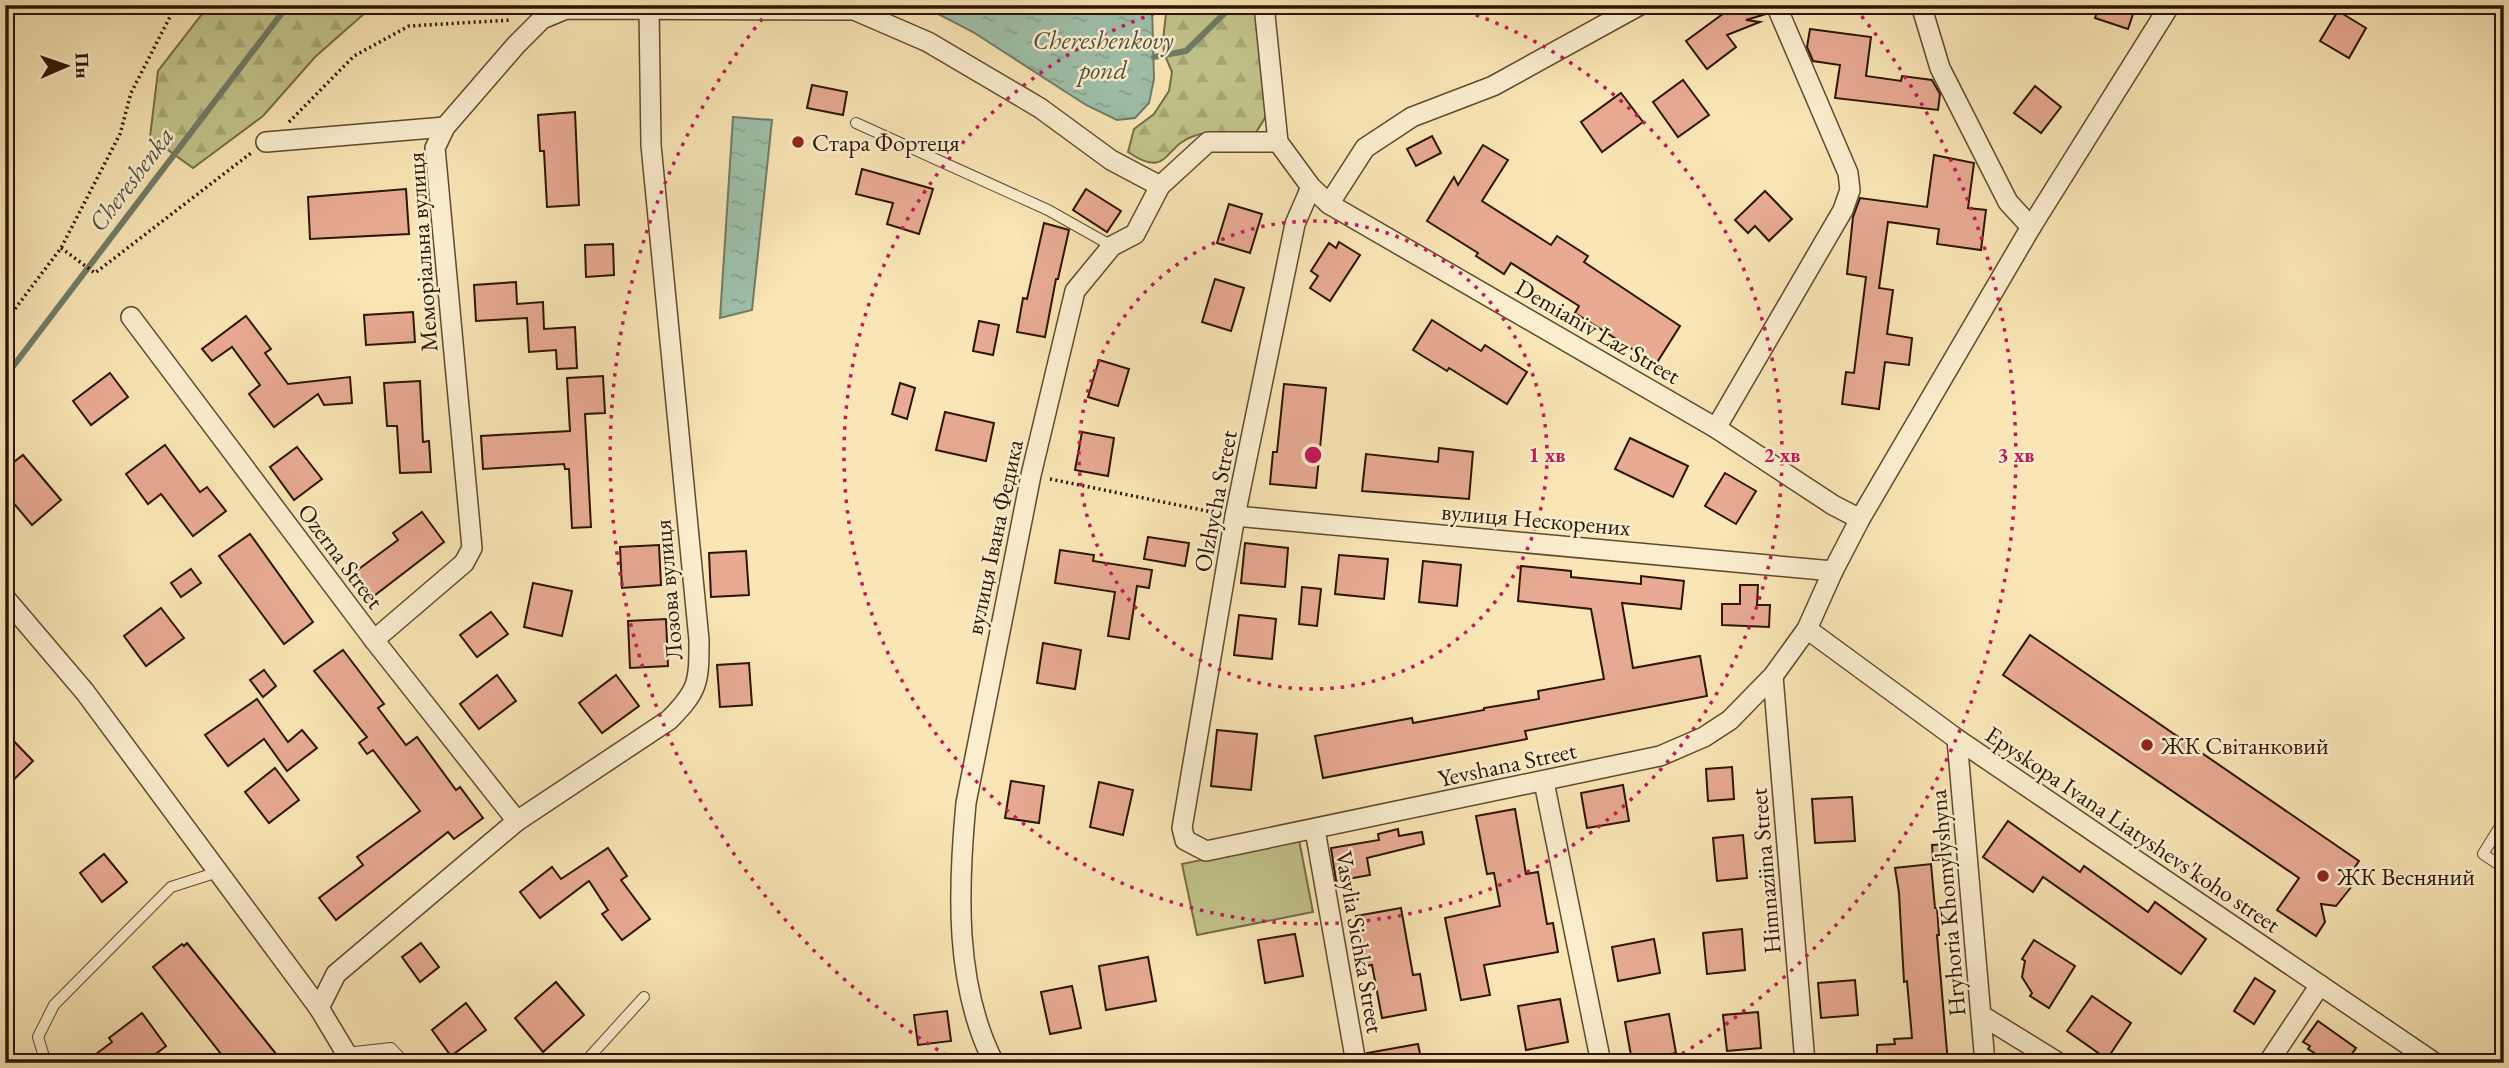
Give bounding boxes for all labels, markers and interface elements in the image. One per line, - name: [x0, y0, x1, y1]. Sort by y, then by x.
- water label: Chereshenkovy pond: [1032, 23, 1174, 87]
- north arrow: [32, 32, 102, 102]
- text: Пн: [70, 52, 95, 79]
- water label: Chereshenka: [80, 120, 182, 238]
- place label: Стара Фортеця: [812, 127, 960, 158]
- marker: Стара Фортеця: [790, 134, 806, 150]
- street label: Меморіальна вулиця: [400, 151, 444, 353]
- street label: Demianiv Laz Street: [1510, 271, 1686, 391]
- street label: Olzhycha Street: [1186, 427, 1244, 574]
- street label: вулиця Івана Федика: [958, 436, 1030, 637]
- text: 1 хв: [1529, 441, 1565, 468]
- text: 2 хв: [1764, 441, 1800, 468]
- text: 3 хв: [1998, 441, 2034, 468]
- centre of rings: [1301, 443, 1325, 467]
- street label: вулиця Нескорених: [1440, 495, 1633, 543]
- street label: Ozerna Street: [291, 497, 391, 615]
- street label: Лозова вулиця: [646, 518, 690, 662]
- street label: Epyskopa Ivana Liatyshevs'koho street: [1980, 718, 2287, 940]
- place label: ЖК Світанковий: [2160, 730, 2329, 761]
- street label: Yevshana Street: [1435, 734, 1580, 794]
- marker: ЖК Світанковий: [2139, 737, 2155, 753]
- street label: Himnaziina Street: [1742, 786, 1788, 955]
- street label: Hryhoria Khomylyshyna: [1922, 788, 1972, 1018]
- street label: Vasylia Sichka Street: [1329, 848, 1391, 1036]
- place label: ЖК Весняний: [2336, 861, 2475, 892]
- marker: ЖК Весняний: [2315, 868, 2331, 884]

